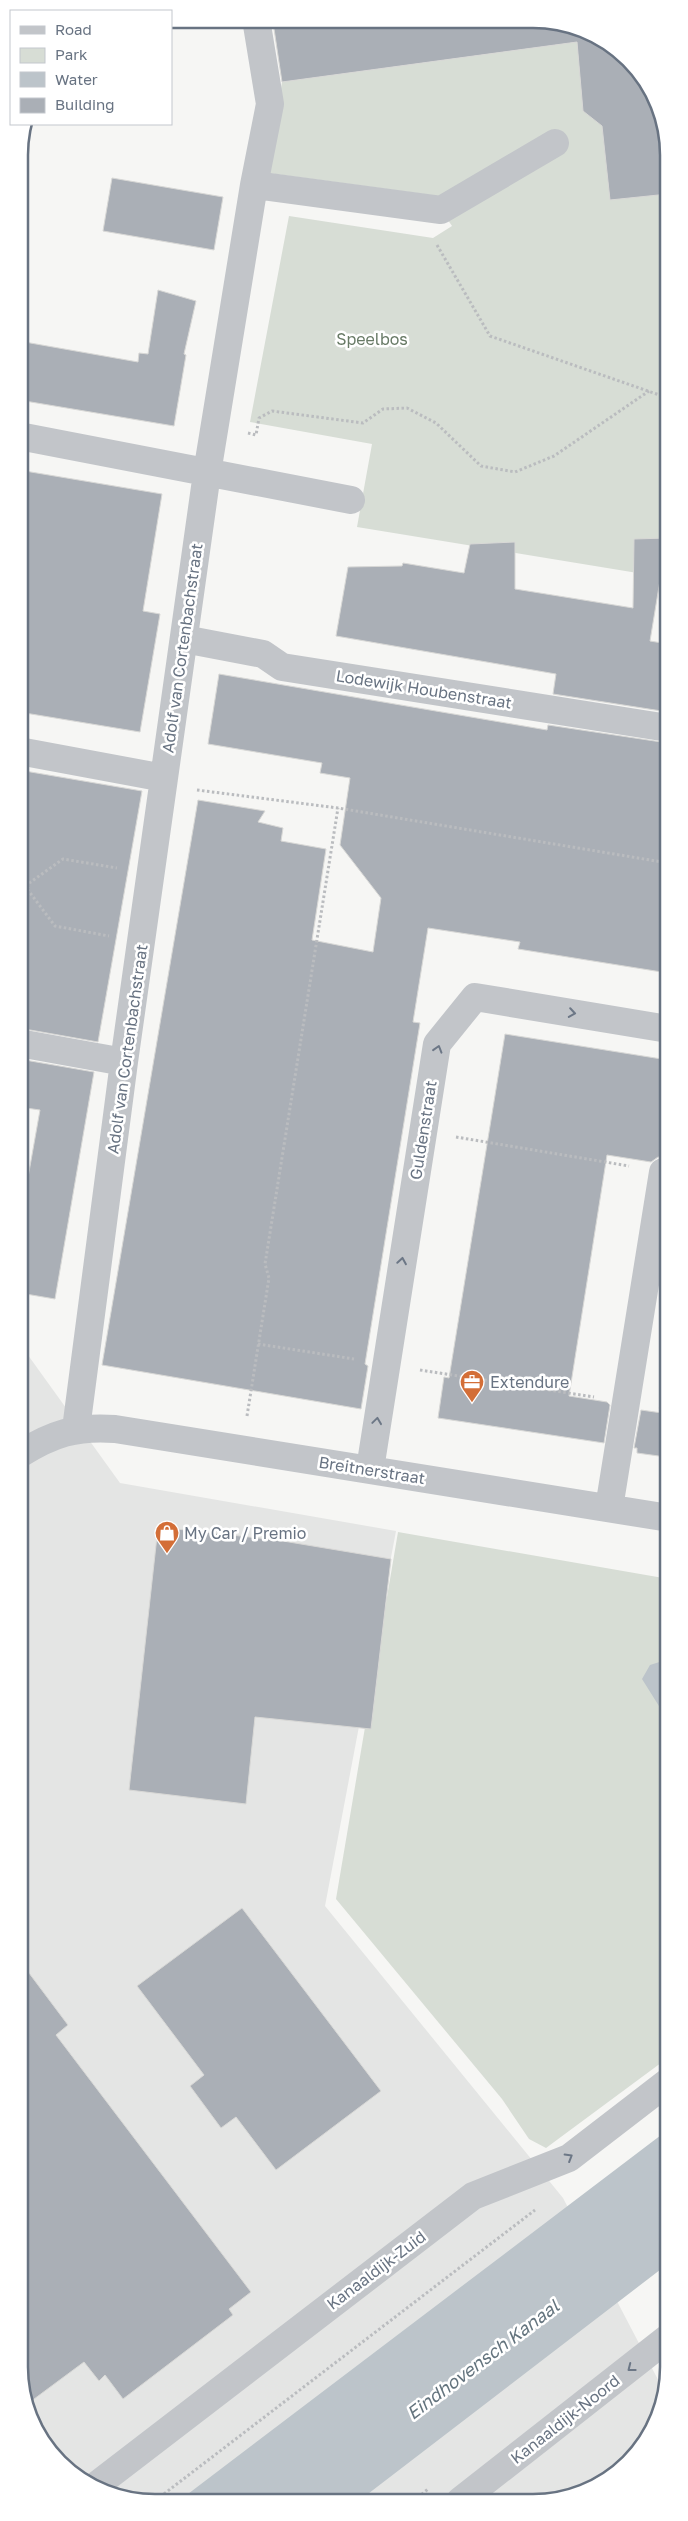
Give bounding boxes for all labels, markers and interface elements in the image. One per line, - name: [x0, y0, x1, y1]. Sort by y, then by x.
- legend: [10, 10, 172, 125]
- text: Road: [55, 20, 92, 38]
- text: Park: [55, 45, 88, 63]
- text: Water: [55, 70, 98, 88]
- text: Building: [55, 95, 115, 113]
- park label: Speelbos: [336, 329, 408, 349]
- street label: Adolf van Cortenbachstraat: [157, 542, 207, 754]
- street label: Lodewijk Houbenstraat: [335, 665, 513, 713]
- street label: Adolf van Cortenbachstraat: [102, 943, 152, 1155]
- one-way arrow: [567, 1008, 576, 1018]
- one-way arrow: [432, 1045, 442, 1054]
- street label: Guldenstraat: [405, 1079, 441, 1181]
- one-way arrow: [396, 1256, 407, 1264]
- office icon: Extendure: [459, 1369, 485, 1403]
- place label: Extendure: [490, 1372, 569, 1392]
- one-way arrow: [371, 1417, 381, 1425]
- street label: Breitnerstraat: [317, 1452, 427, 1488]
- shop icon: My Car / Premio: [154, 1520, 180, 1554]
- place label: My Car / Premio: [184, 1523, 306, 1543]
- one-way arrow: [564, 2153, 573, 2163]
- street label: Kanaaldijk-Zuid: [323, 2226, 429, 2314]
- water label: Eindhovensch Kanaal: [402, 2294, 564, 2424]
- one-way arrow: [627, 2362, 636, 2371]
- street label: Kanaaldijk-Noord: [506, 2370, 624, 2468]

